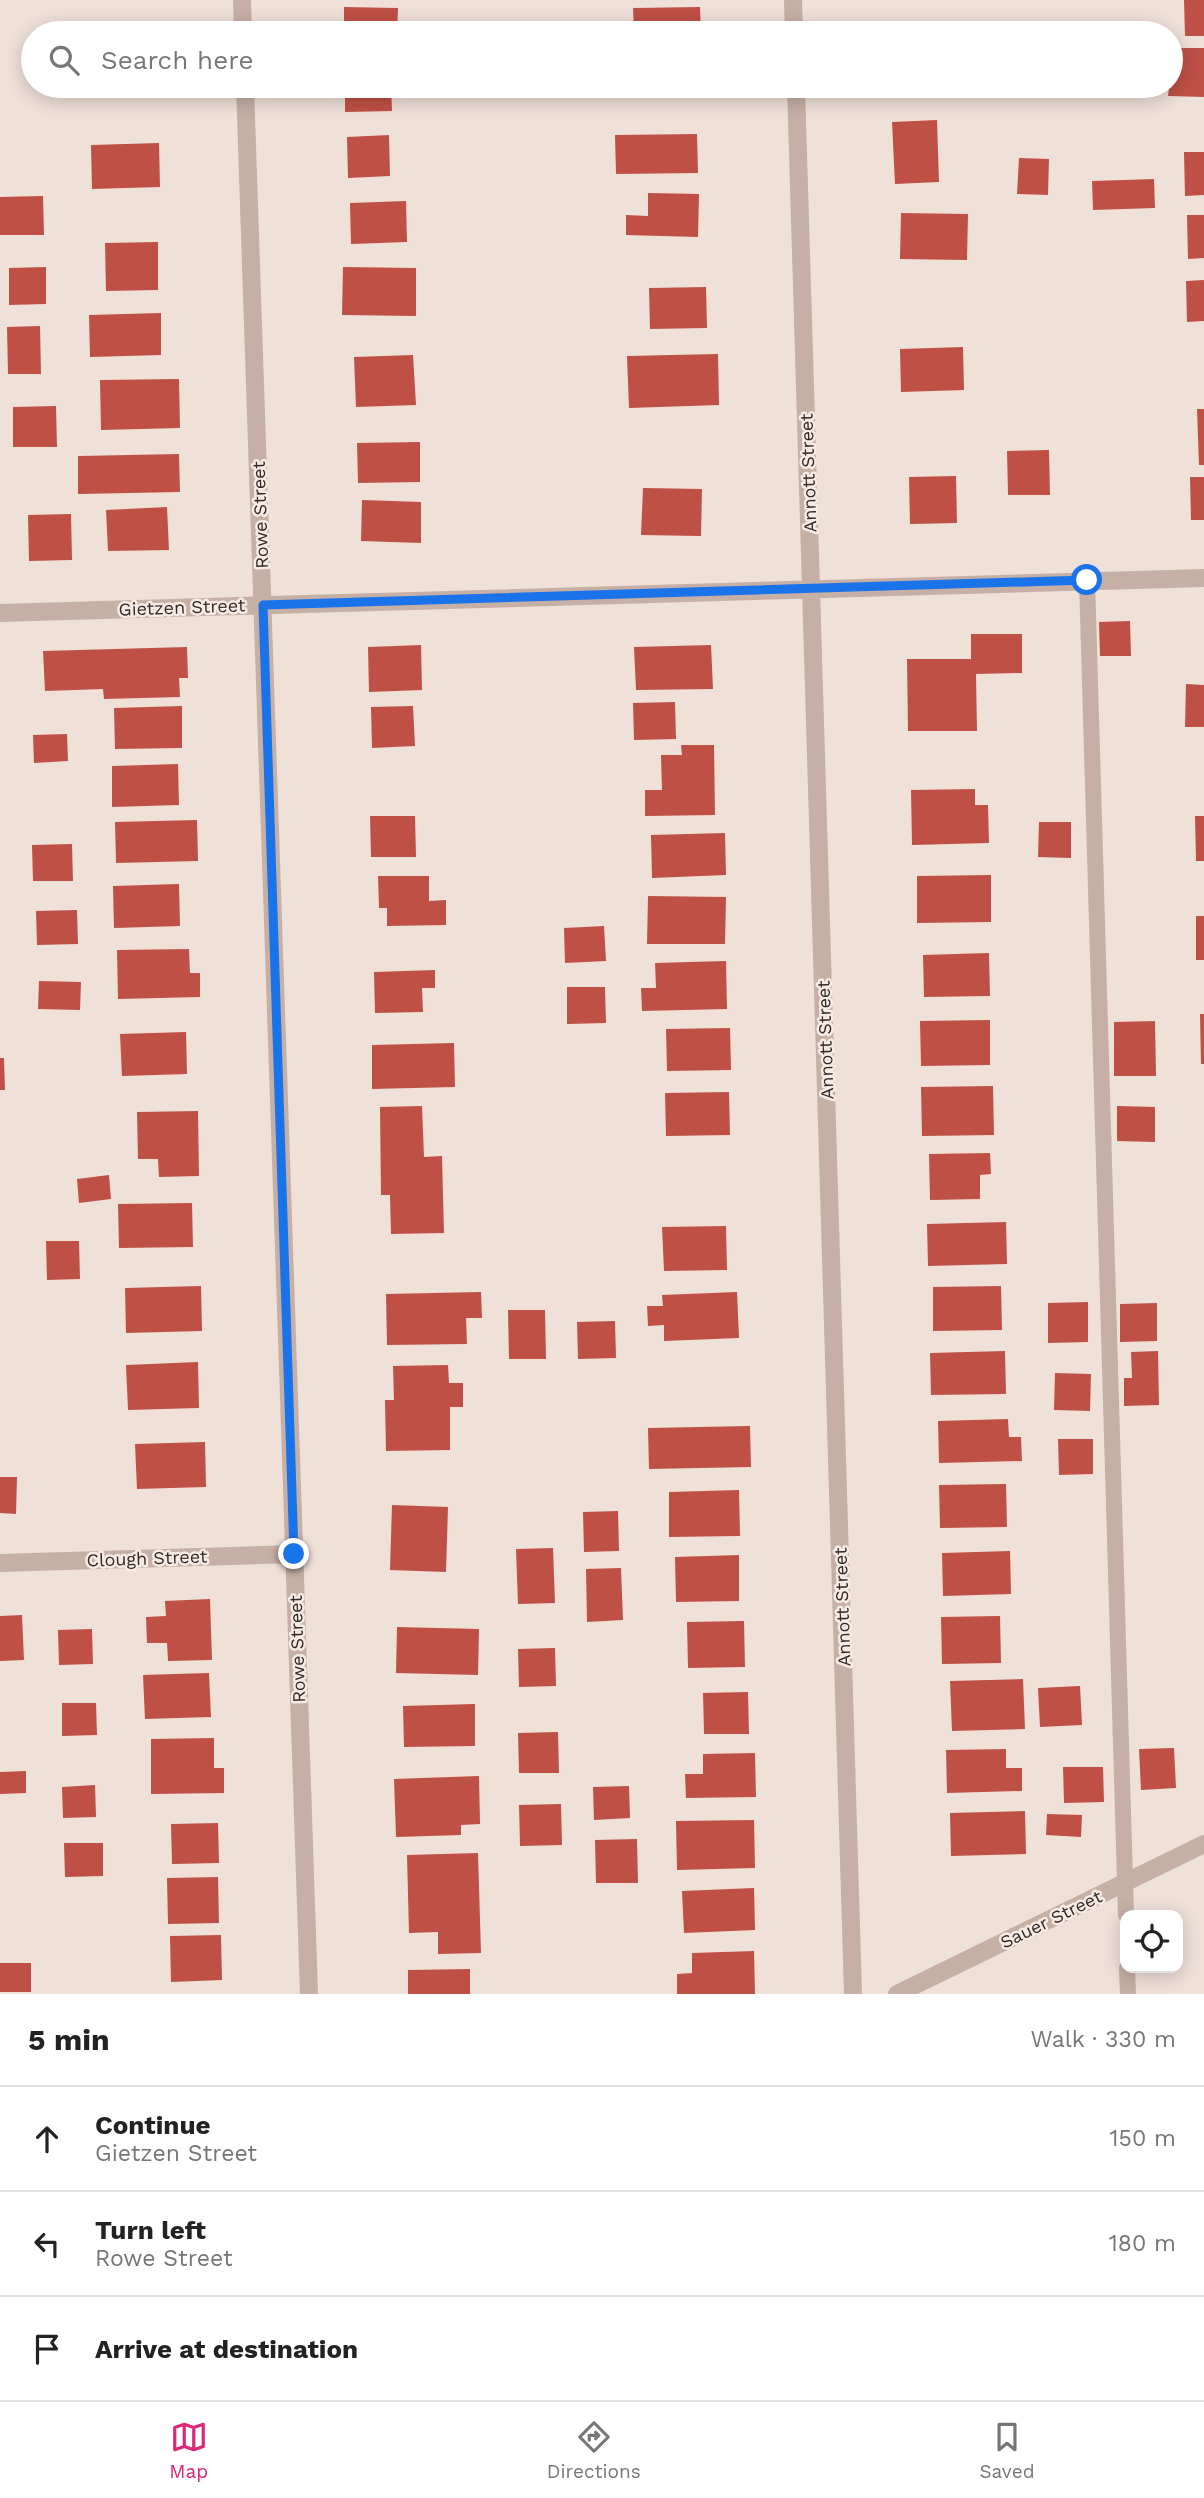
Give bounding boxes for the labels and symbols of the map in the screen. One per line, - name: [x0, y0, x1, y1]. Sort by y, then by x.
- street label: Annott Street: [795, 413, 821, 533]
- street label: Rowe Street: [248, 460, 272, 569]
- route start: [1071, 564, 1102, 595]
- street label: Gietzen Street: [118, 594, 246, 620]
- street label: Annott Street: [812, 980, 838, 1100]
- route end: [278, 1538, 309, 1569]
- street label: Clough Street: [86, 1545, 208, 1571]
- street label: Annott Street: [829, 1547, 855, 1667]
- street label: Rowe Street: [285, 1594, 309, 1703]
- street label: Sauer Street: [997, 1885, 1106, 1953]

